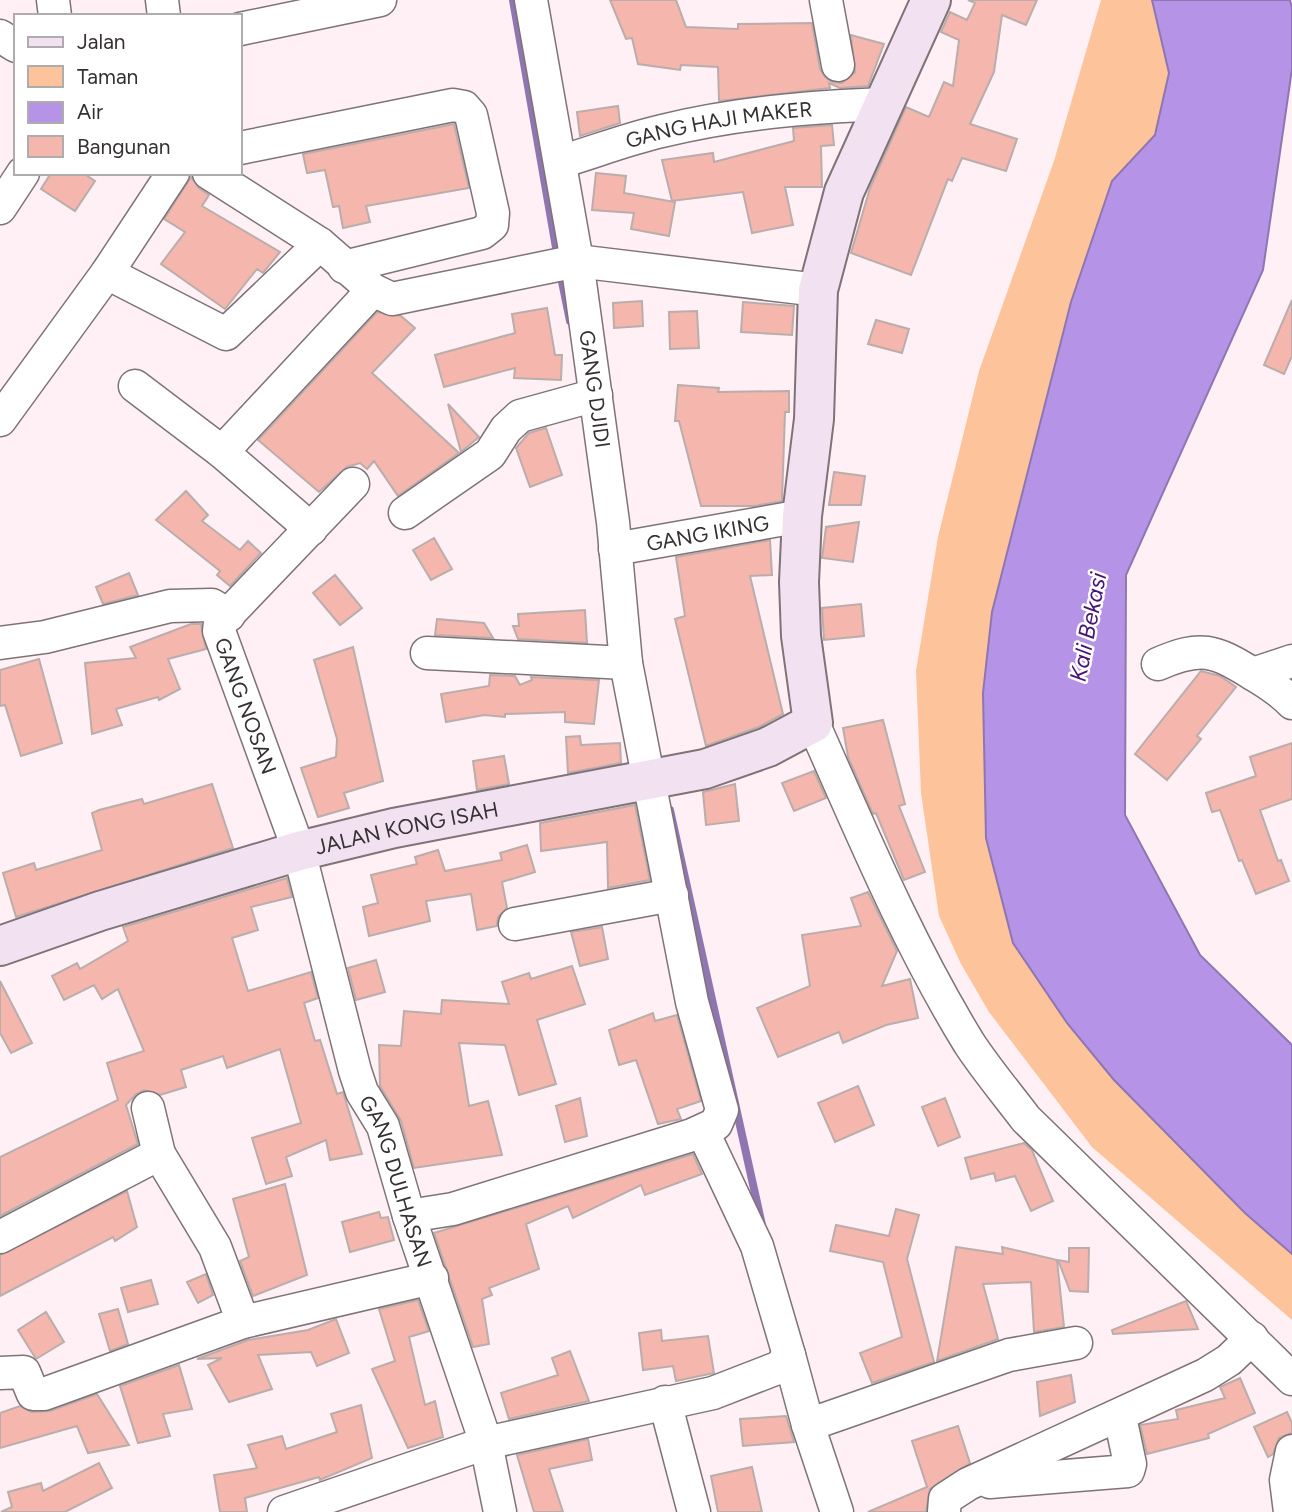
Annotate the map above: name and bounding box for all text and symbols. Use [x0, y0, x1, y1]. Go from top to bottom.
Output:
legend [14, 14, 242, 175]
text: Jalan [77, 29, 126, 54]
text: Taman [77, 64, 138, 89]
street label: GANG HAJI MAKER [622, 96, 813, 153]
text: Air [77, 99, 103, 124]
text: Bangunan [77, 134, 170, 159]
street label: GANG DJIDI [574, 329, 616, 449]
street label: GANG IKING [644, 510, 771, 556]
water label: Kali Bekasi [1064, 569, 1112, 684]
street label: GANG NOSAN [210, 634, 282, 777]
street label: JALAN KONG ISAH [312, 796, 500, 859]
street label: GANG DULHASAN [354, 1090, 438, 1270]

